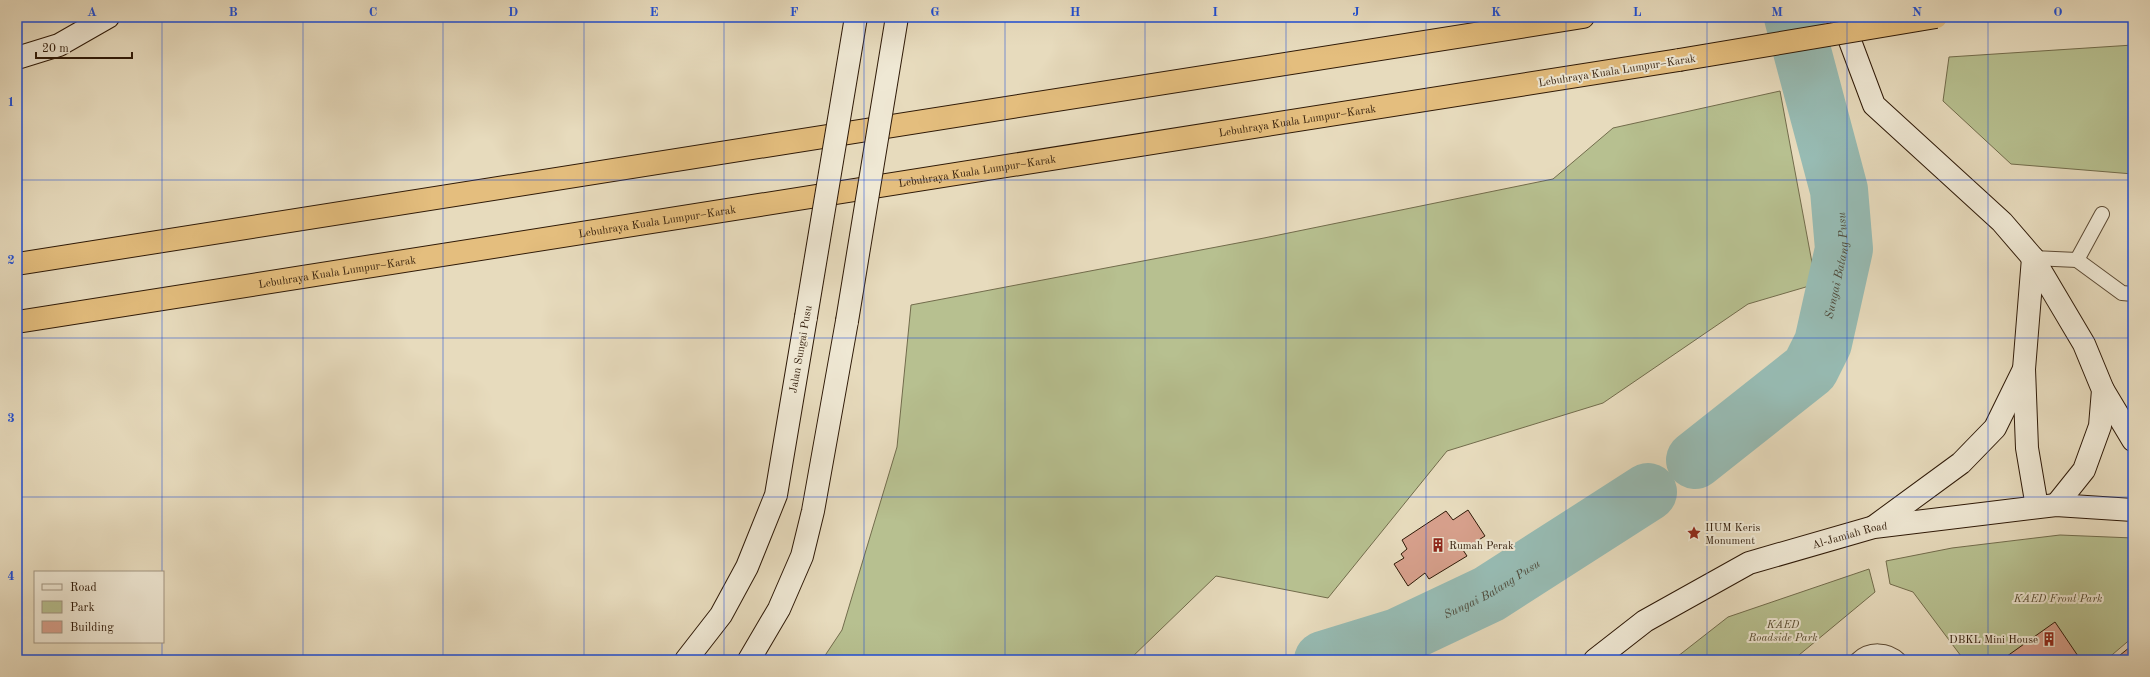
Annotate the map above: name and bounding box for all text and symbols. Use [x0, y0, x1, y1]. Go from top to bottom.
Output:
text: A [87, 6, 97, 19]
text: B [228, 6, 238, 19]
text: C [369, 6, 377, 19]
text: D [508, 6, 518, 19]
text: E [650, 6, 659, 19]
text: F [790, 6, 799, 19]
text: G [930, 6, 940, 19]
text: H [1070, 6, 1081, 19]
text: I [1212, 6, 1218, 19]
text: J [1352, 6, 1360, 19]
text: K [1491, 6, 1501, 19]
text: L [1633, 6, 1642, 19]
text: M [1771, 6, 1783, 19]
text: N [1912, 6, 1922, 19]
text: O [2053, 6, 2063, 19]
scale bar [36, 34, 132, 60]
text: 20 m [42, 43, 69, 55]
street label: Lebuhraya Kuala Lumpur–Karak [1538, 54, 1697, 89]
text: 1 [7, 96, 15, 109]
street label: Lebuhraya Kuala Lumpur–Karak [1218, 104, 1377, 140]
street label: Lebuhraya Kuala Lumpur–Karak [898, 154, 1057, 190]
street label: Lebuhraya Kuala Lumpur–Karak [578, 205, 737, 240]
water label: Sungai Batang Pusu [1824, 211, 1851, 320]
text: 2 [7, 254, 15, 267]
street label: Lebuhraya Kuala Lumpur–Karak [258, 255, 417, 291]
street label: Jalan Sungai Pusu [788, 304, 815, 394]
text: 3 [7, 412, 15, 425]
street label: Al-Jamiah Road [1811, 521, 1888, 552]
place label: IIUM Keris Monument [1705, 523, 1760, 547]
place icon: IIUM Keris Monument [1686, 525, 1702, 541]
building icon: Rumah Perak [1430, 537, 1446, 553]
place label: Rumah Perak [1449, 541, 1514, 552]
water label: Sungai Batang Pusu [1442, 558, 1543, 621]
text: 4 [7, 570, 15, 583]
legend [34, 571, 164, 643]
text: Road [70, 582, 97, 594]
park label: KAED Front Park [2013, 594, 2103, 605]
text: Park [70, 602, 95, 614]
park label: KAED Roadside Park [1747, 620, 1818, 644]
text: Building [70, 622, 114, 634]
building icon: DBKL Mini House [2041, 631, 2057, 647]
place label: DBKL Mini House [1949, 635, 2038, 646]

